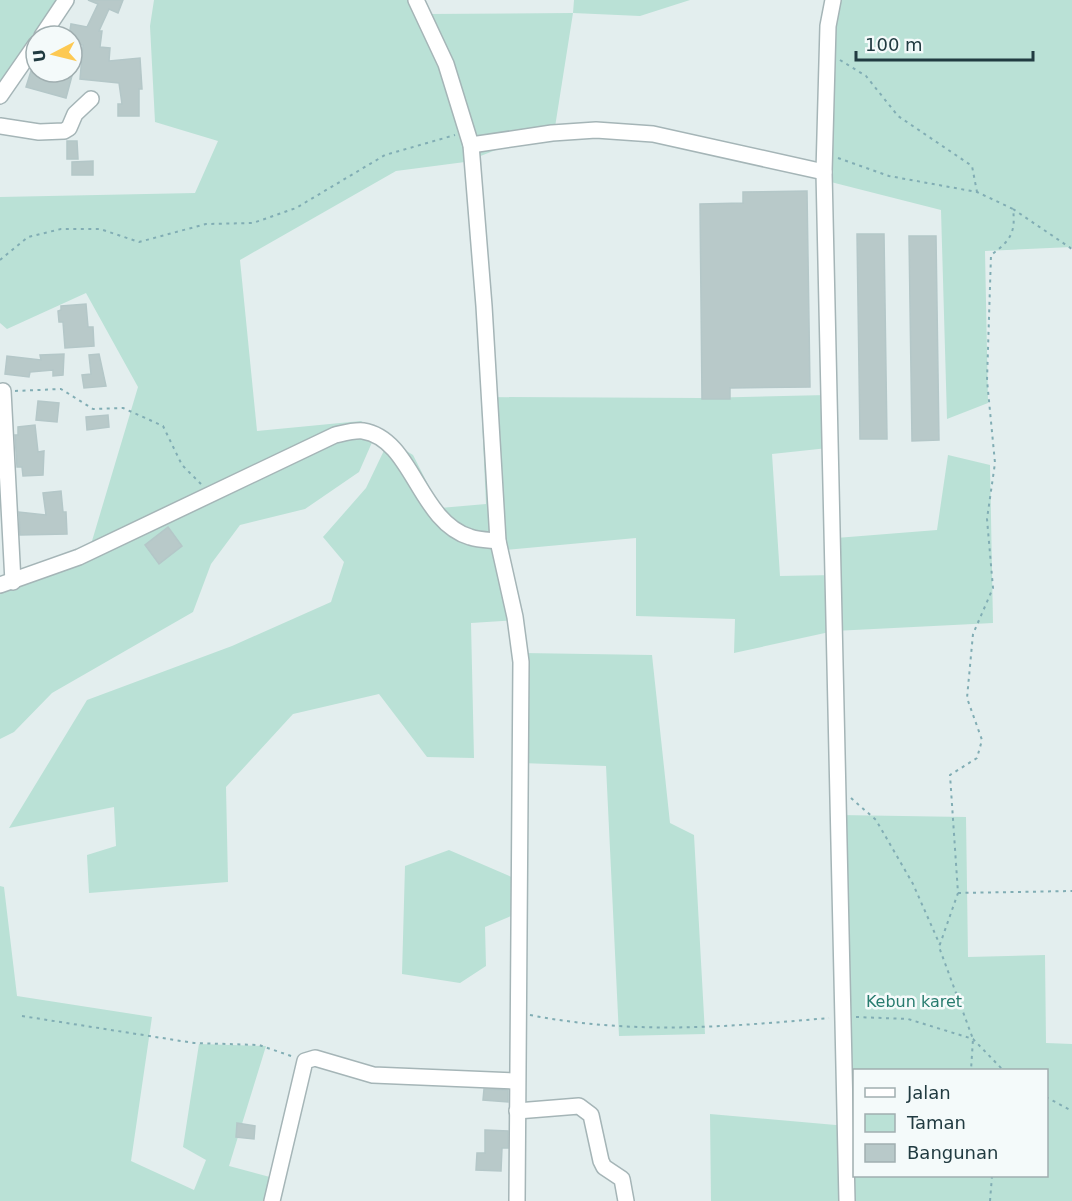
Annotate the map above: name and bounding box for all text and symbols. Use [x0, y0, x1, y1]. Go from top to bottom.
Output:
north arrow [24, 24, 84, 84]
scale bar [856, 24, 1033, 62]
text: 100 m [865, 34, 923, 55]
text: U [29, 48, 50, 63]
park label: Kebun karet [866, 992, 962, 1011]
legend [853, 1069, 1048, 1177]
text: Jalan [906, 1082, 951, 1103]
text: Taman [906, 1112, 966, 1133]
text: Bangunan [907, 1142, 998, 1163]

